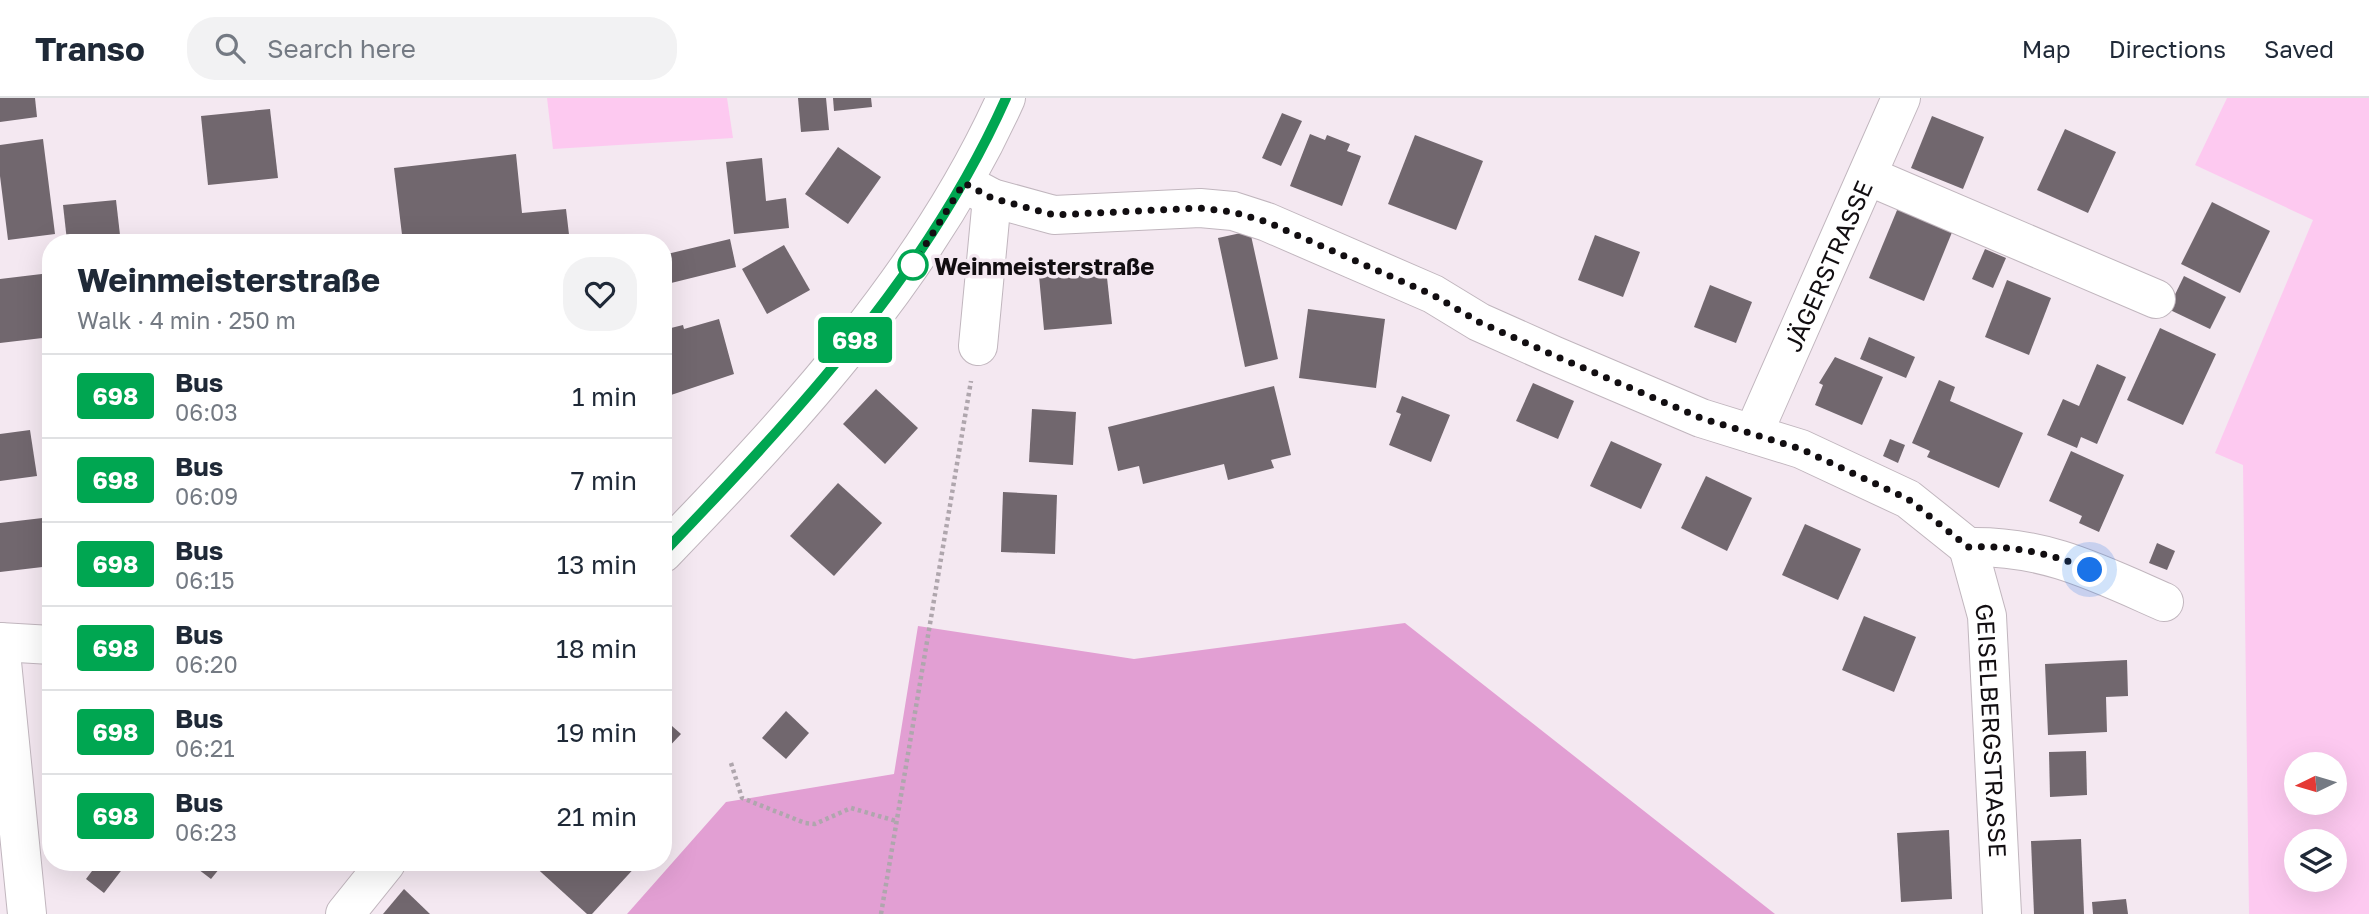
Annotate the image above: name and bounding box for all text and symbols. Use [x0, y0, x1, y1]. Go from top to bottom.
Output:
search box [187, 17, 677, 80]
text: Transo [35, 29, 145, 68]
icon: search [211, 29, 249, 67]
text: Search here [267, 33, 416, 64]
text: Map [2022, 34, 2071, 63]
text: Directions [2109, 34, 2226, 63]
text: Saved [2264, 34, 2334, 63]
street label: JÄGERSTRASSE [1777, 176, 1877, 356]
marker: Weinmeisterstraße [898, 250, 928, 280]
place label: Weinmeisterstraße [934, 251, 1155, 280]
button: heart [563, 257, 637, 331]
text: Weinmeisterstraße [77, 260, 380, 299]
text: Walk · 4 min · 250 m [77, 306, 296, 334]
line badge: 698 [815, 317, 895, 363]
text: 698 [832, 325, 878, 354]
text: Bus [175, 367, 223, 398]
text: 698 [93, 381, 138, 410]
text: 1 min [572, 381, 637, 412]
text: 06:03 [175, 398, 238, 426]
text: Bus [175, 451, 223, 482]
text: 698 [93, 465, 138, 494]
text: 7 min [571, 465, 637, 496]
text: 06:09 [175, 482, 238, 510]
text: Bus [175, 535, 223, 566]
text: 698 [93, 549, 138, 578]
text: 13 min [557, 549, 637, 580]
your location [2072, 552, 2107, 587]
text: 06:15 [175, 566, 235, 594]
street label: GEISELBERGSTRASSE [1970, 600, 2014, 858]
text: Bus [175, 619, 223, 650]
text: 698 [93, 633, 138, 662]
text: 18 min [556, 633, 637, 664]
text: 06:20 [175, 650, 238, 678]
text: Bus [175, 703, 223, 734]
text: 698 [93, 717, 138, 746]
text: 19 min [556, 717, 637, 748]
text: 06:21 [175, 734, 235, 762]
north arrow [2284, 752, 2347, 816]
map controls [2284, 752, 2347, 892]
text: Bus [175, 787, 223, 818]
text: 698 [93, 801, 138, 830]
text: 21 min [557, 801, 637, 832]
text: 06:23 [175, 818, 237, 846]
button: layers [2284, 829, 2347, 892]

